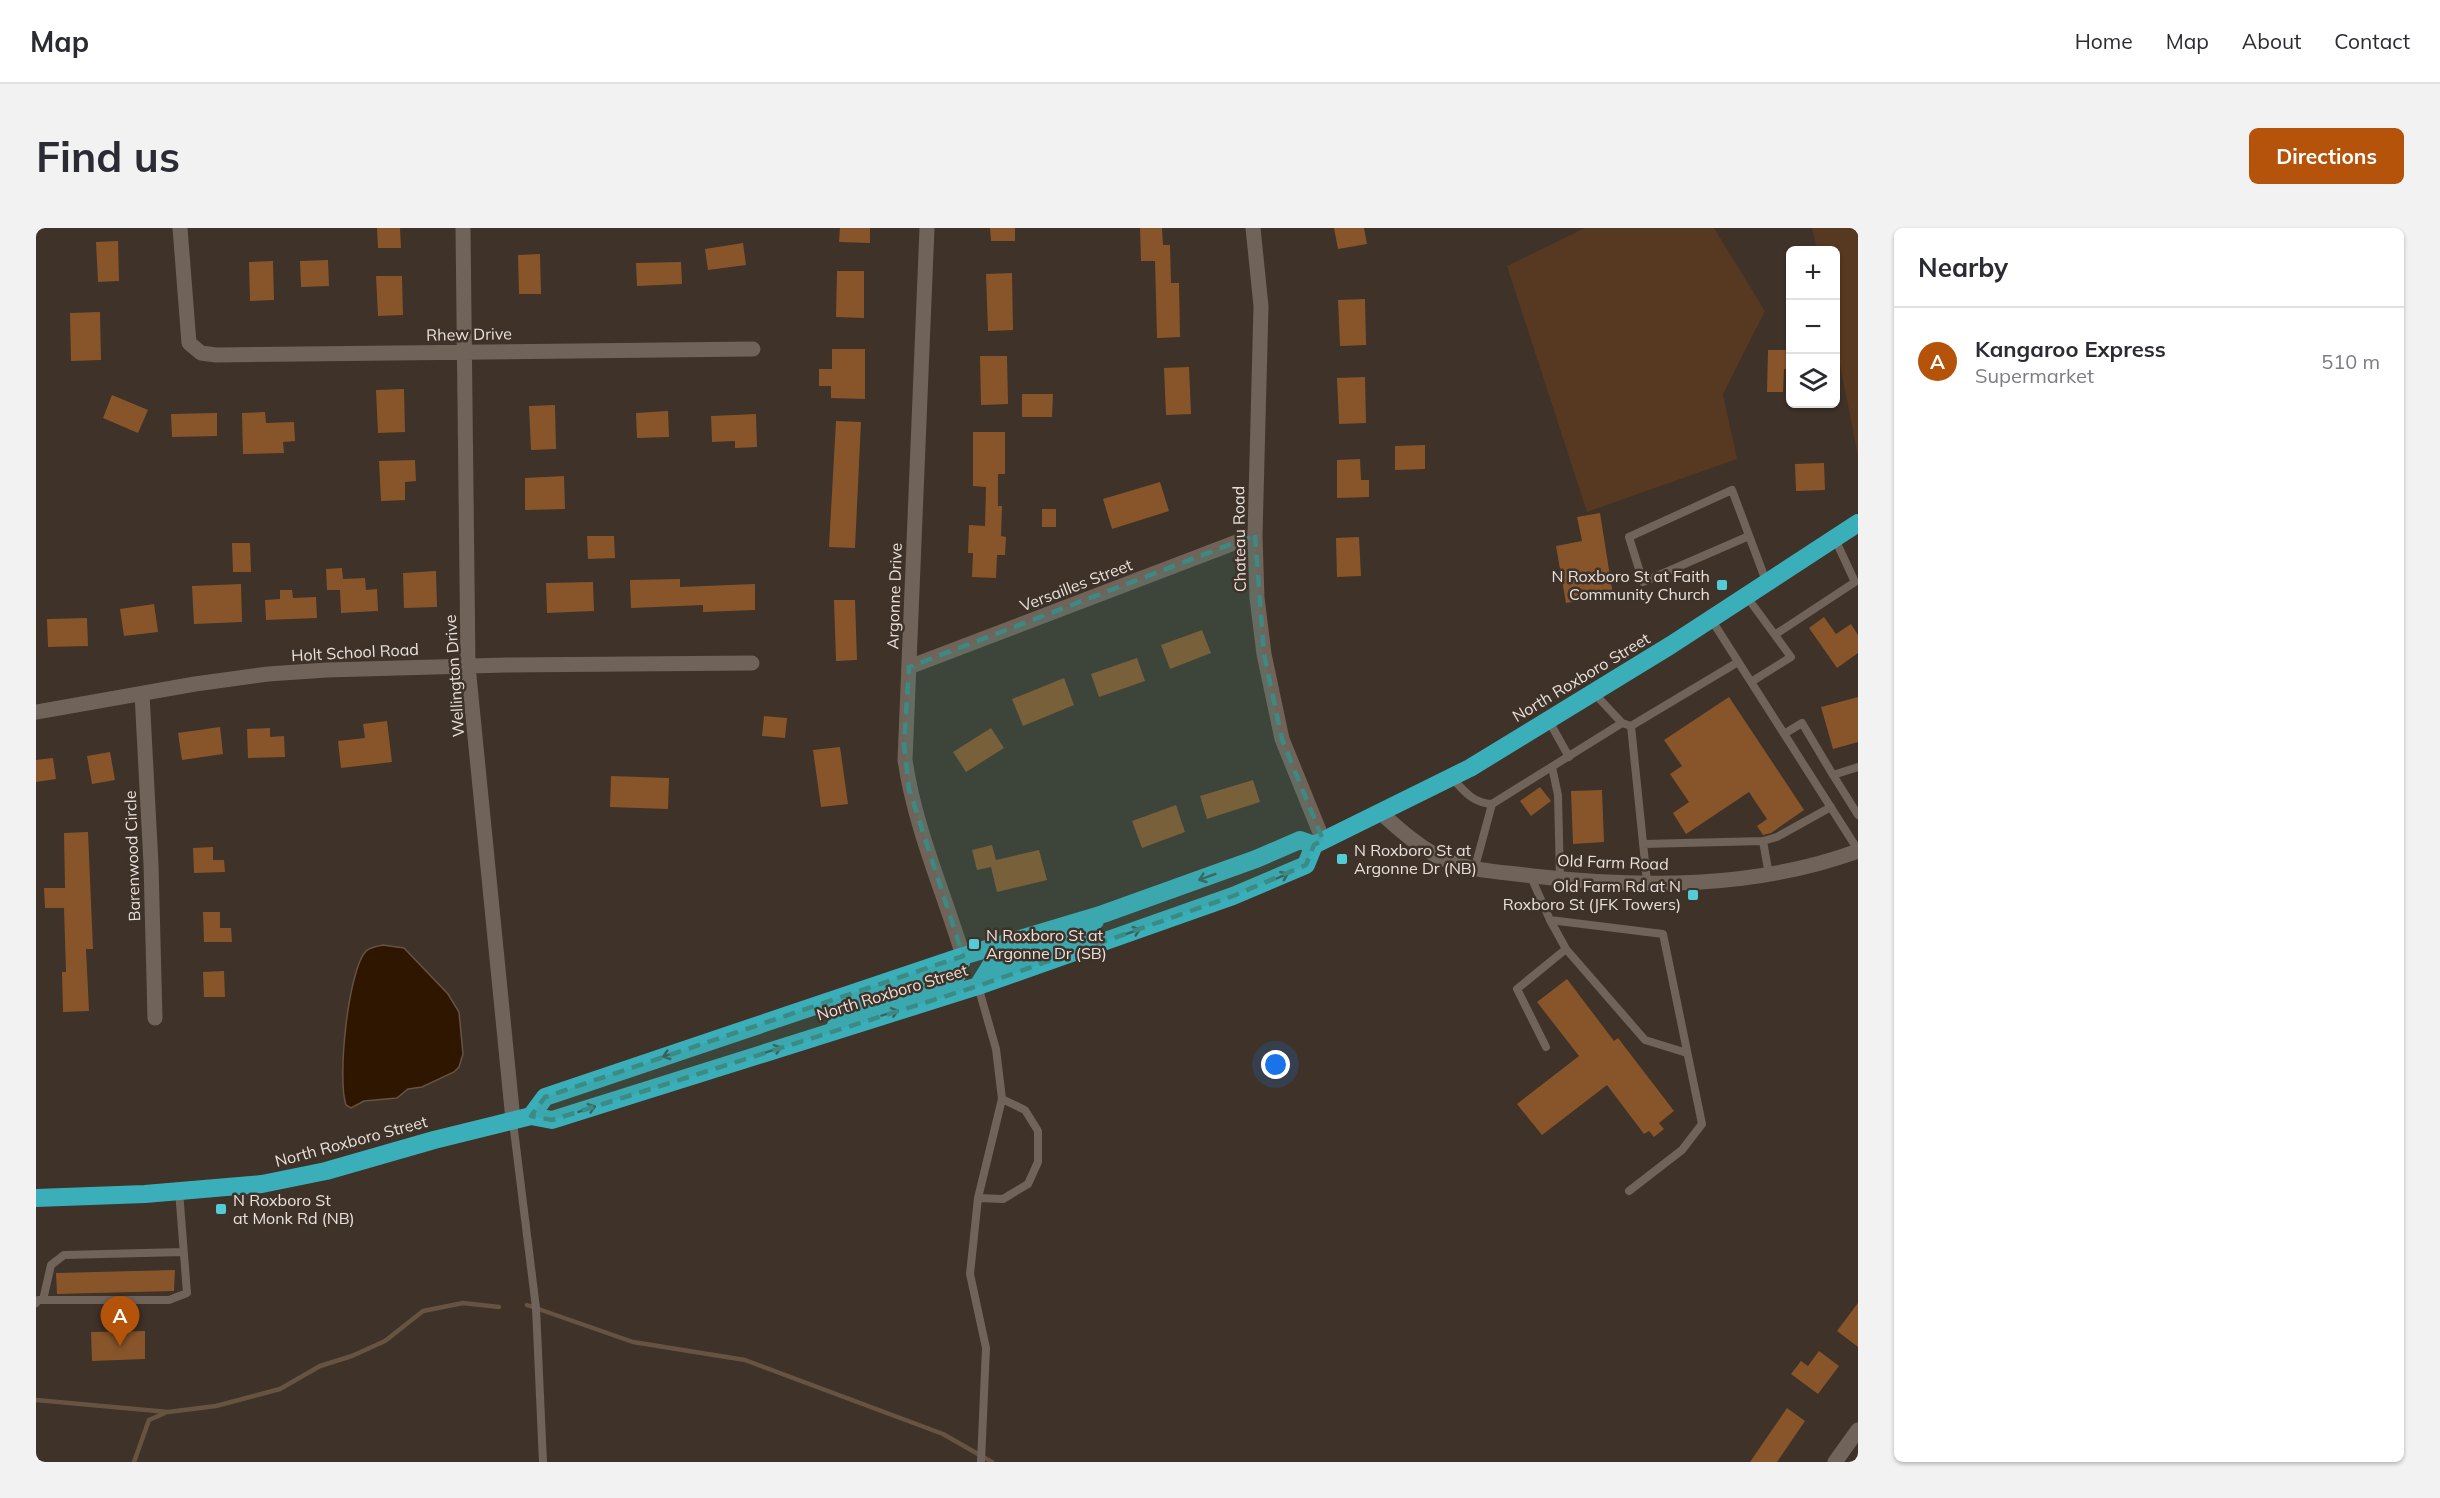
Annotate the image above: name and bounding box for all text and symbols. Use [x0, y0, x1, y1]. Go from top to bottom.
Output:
text: Map [30, 24, 89, 59]
text: Home [2075, 28, 2133, 54]
text: Map [2166, 28, 2209, 54]
text: About [2242, 28, 2301, 54]
text: Contact [2334, 28, 2410, 54]
button: Directions [2249, 128, 2404, 184]
text: Find us [36, 130, 180, 183]
map controls [1786, 246, 1840, 408]
button: + [1786, 246, 1840, 300]
text: Nearby [1918, 251, 2008, 284]
button: − [1786, 300, 1840, 354]
street label: Rhew Drive [426, 323, 512, 345]
text: Kangaroo Express [1975, 335, 2166, 363]
text: A [1930, 349, 1945, 374]
text: 510 m [2321, 349, 2380, 374]
button: layers [1786, 354, 1840, 408]
text: Supermarket [1975, 363, 2094, 388]
street label: Chateau Road [1228, 486, 1250, 592]
street label: Argonne Drive [882, 542, 906, 650]
street label: Versailles Street [1017, 554, 1135, 616]
place label: N Roxboro St at Faith Community Church [1552, 566, 1710, 604]
marker: N Roxboro St at Faith Community Church [1715, 578, 1729, 592]
street label: Wellington Drive [440, 614, 468, 738]
street label: North Roxboro Street [1509, 628, 1654, 726]
street label: Holt School Road [291, 639, 419, 665]
street label: Barenwood Circle [120, 790, 144, 922]
place label: N Roxboro St at Argonne Dr (NB) [1354, 840, 1477, 878]
street label: Old Farm Road [1557, 850, 1669, 874]
marker: N Roxboro St at Argonne Dr (NB) [1335, 852, 1349, 866]
one-way arrow [1271, 870, 1289, 881]
one-way arrow [1198, 873, 1216, 884]
place label: Old Farm Rd at N Roxboro St (JFK Towers) [1503, 876, 1681, 914]
marker: Old Farm Rd at N Roxboro St (JFK Towers) [1686, 888, 1700, 902]
place label: N Roxboro St at Argonne Dr (SB) [986, 925, 1107, 963]
one-way arrow [1122, 925, 1141, 936]
marker: N Roxboro St at Argonne Dr (SB) [967, 937, 981, 951]
street label: North Roxboro Street [814, 959, 970, 1024]
one-way arrow [880, 1007, 899, 1018]
one-way arrow [763, 1043, 782, 1054]
one-way arrow [662, 1050, 681, 1061]
your location [1261, 1050, 1290, 1079]
one-way arrow [577, 1103, 596, 1114]
street label: North Roxboro Street [273, 1111, 430, 1171]
place label: N Roxboro St at Monk Rd (NB) [233, 1190, 355, 1228]
marker: N Roxboro St at Monk Rd (NB) [214, 1202, 228, 1216]
pin: A [100, 1296, 140, 1346]

